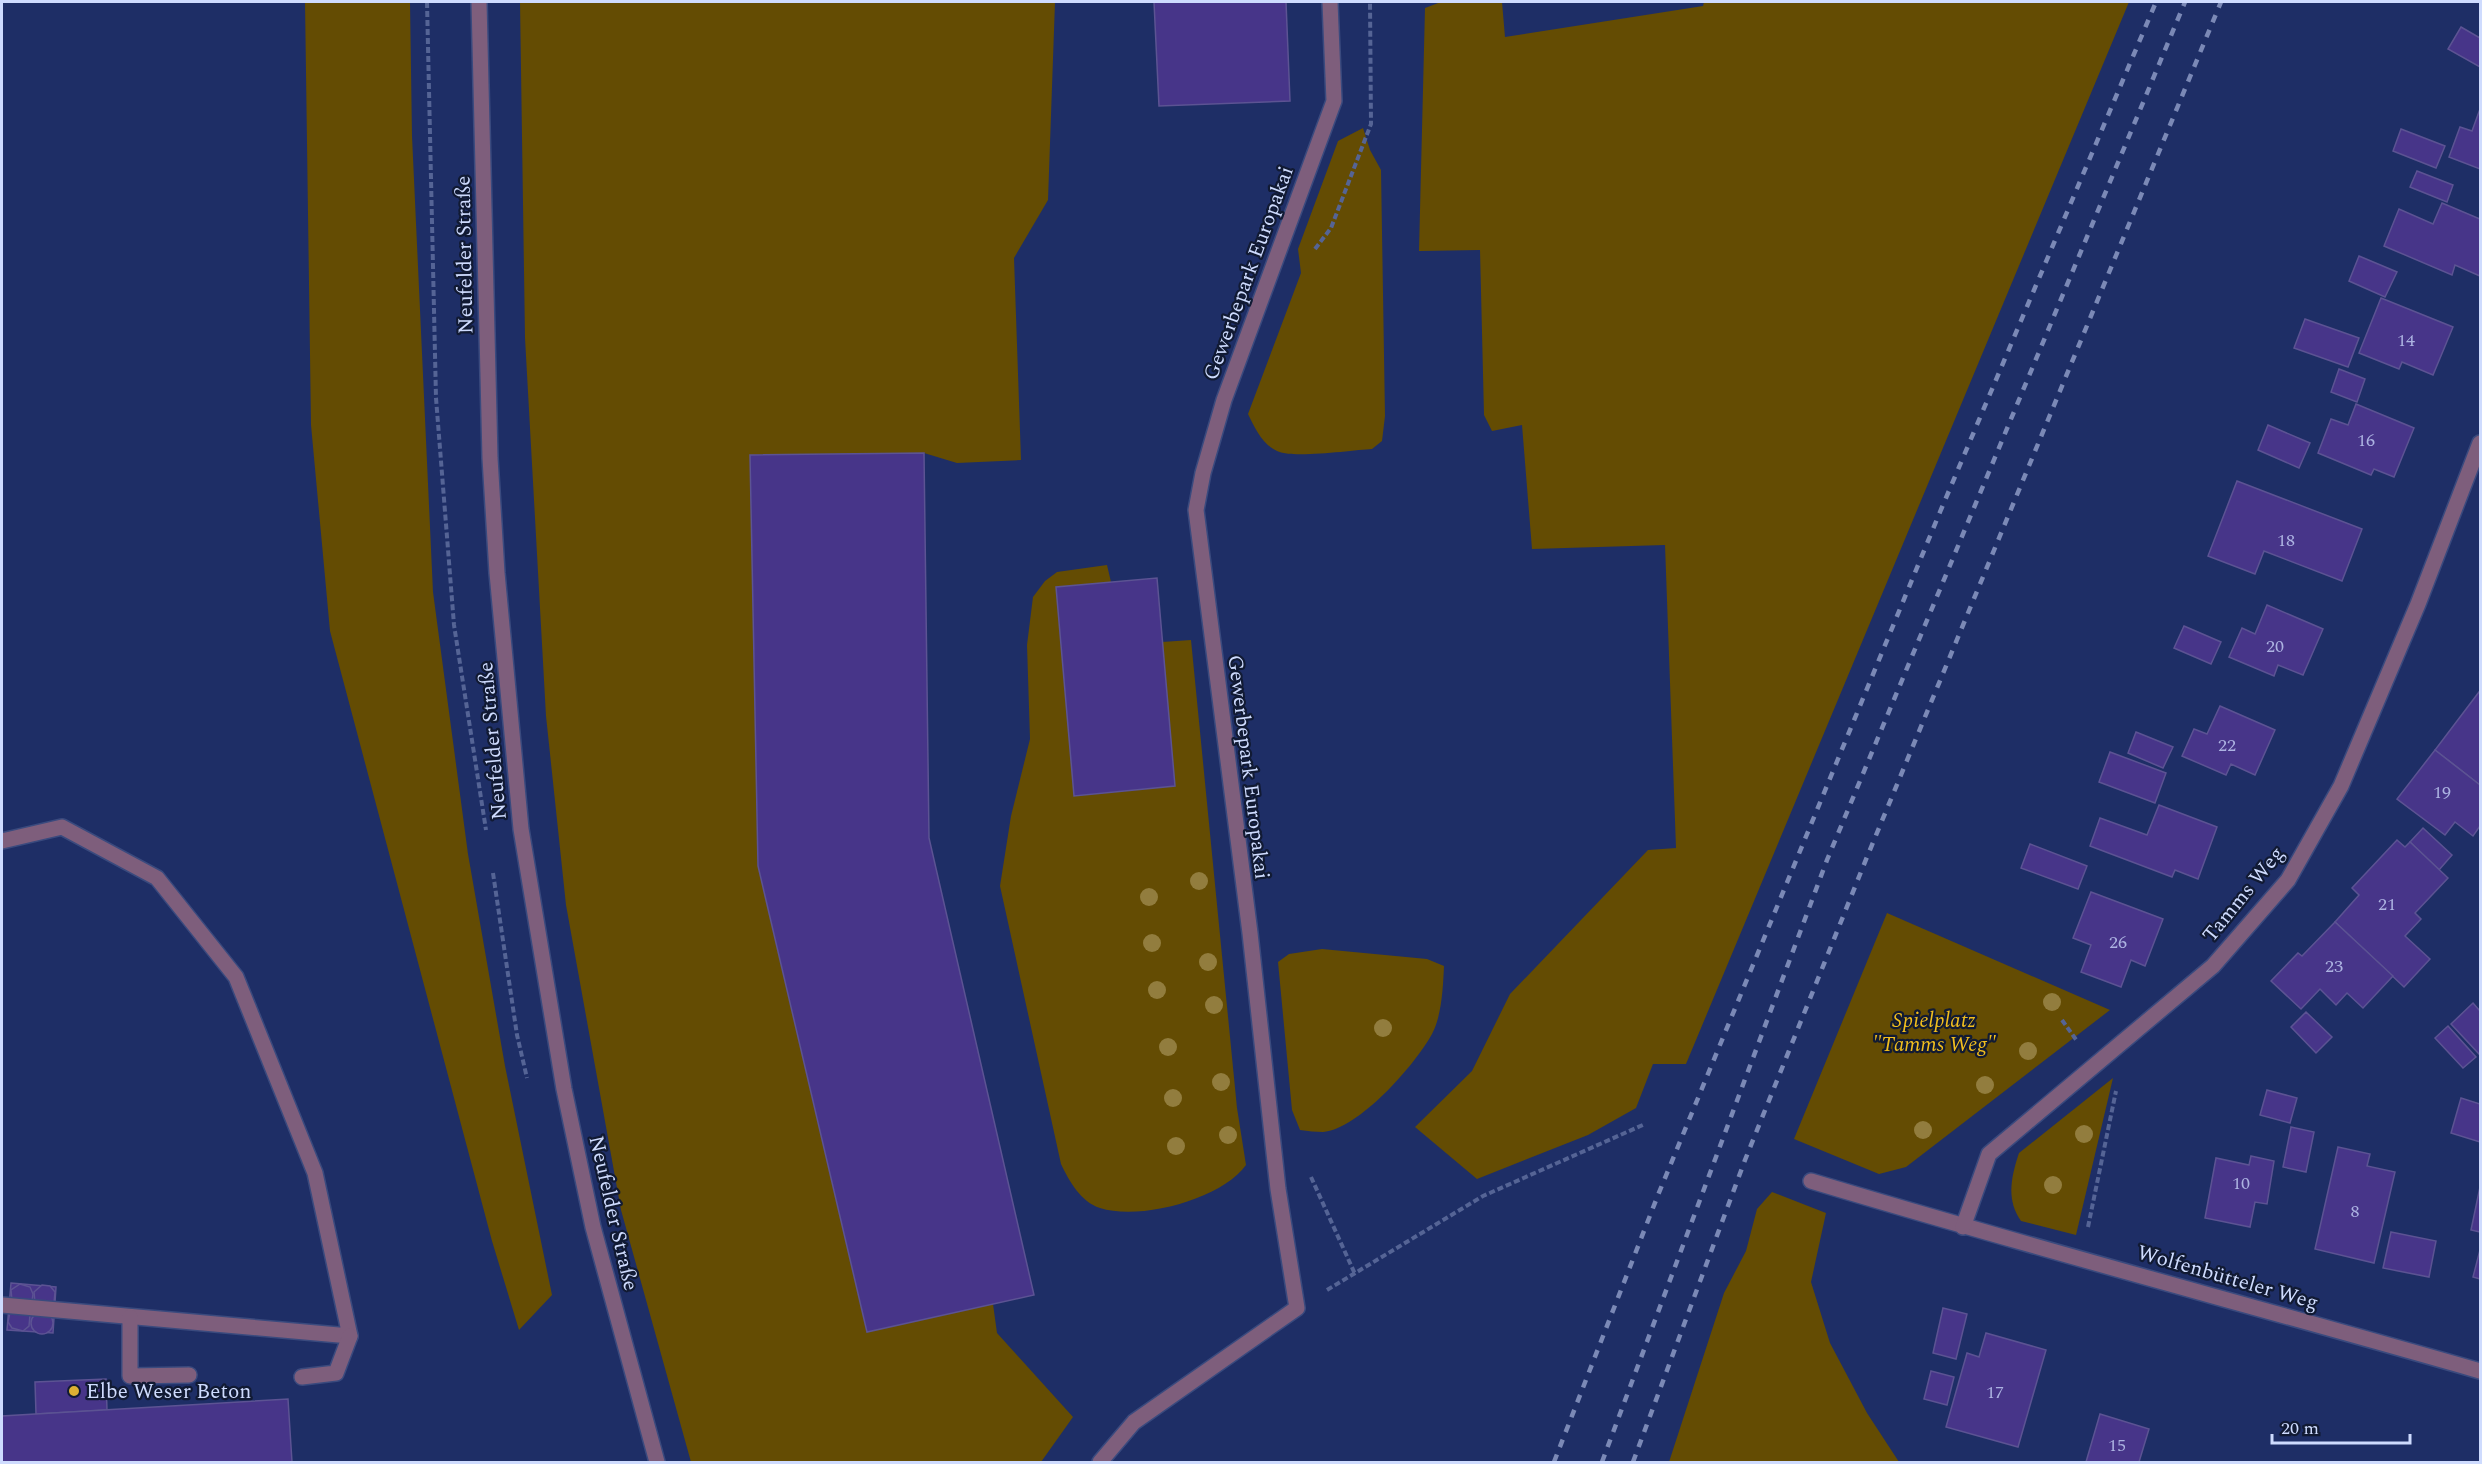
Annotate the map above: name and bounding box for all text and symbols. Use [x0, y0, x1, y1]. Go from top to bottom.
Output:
street label: Gewerbepark Europakai [1195, 162, 1303, 385]
street label: Neufelder Straße [448, 176, 482, 334]
house number: 14 [2397, 327, 2415, 354]
house number: 16 [2357, 427, 2375, 454]
house number: 18 [2277, 527, 2295, 554]
house number: 20 [2266, 633, 2284, 660]
street label: Gewerbepark Europakai [1218, 653, 1278, 881]
street label: Neufelder Straße [470, 661, 516, 821]
house number: 22 [2218, 732, 2236, 759]
house number: 19 [2433, 779, 2451, 806]
street label: Tamms Weg [2195, 840, 2293, 950]
house number: 21 [2378, 891, 2396, 918]
house number: 26 [2109, 929, 2127, 956]
house number: 23 [2325, 953, 2343, 980]
park label: Spielplatz "Tamms Weg" [1872, 1005, 1997, 1061]
street label: Neufelder Straße [580, 1132, 646, 1294]
house number: 10 [2232, 1170, 2250, 1197]
house number: 8 [2351, 1198, 2360, 1225]
street label: Wolfenbütteler Weg [2133, 1237, 2322, 1319]
place label: Elbe Weser Beton [86, 1376, 252, 1408]
house number: 17 [1986, 1379, 2004, 1406]
marker: Elbe Weser Beton [67, 1384, 81, 1398]
scale bar [2272, 1407, 2410, 1445]
text: 20 m [2281, 1415, 2319, 1442]
house number: 15 [2108, 1432, 2126, 1459]

